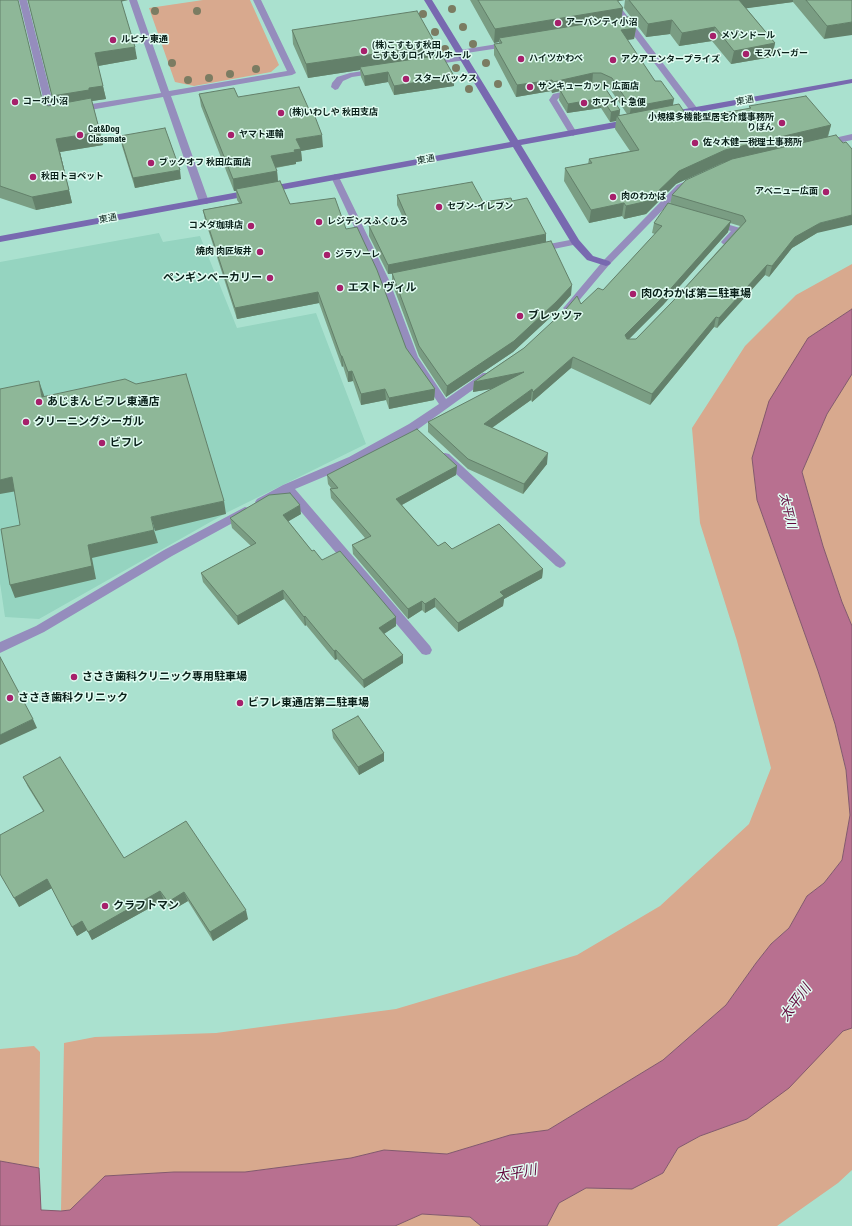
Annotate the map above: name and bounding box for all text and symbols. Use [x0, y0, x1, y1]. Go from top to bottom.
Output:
marker: アーバンティ小沼 [553, 18, 563, 28]
place label: アーバンティ小沼 [566, 18, 637, 28]
marker: メゾンドール [708, 31, 718, 41]
place label: メゾンドール [721, 31, 775, 41]
marker: ルピナ 東通 [108, 35, 118, 45]
place label: ルピナ 東通 [121, 35, 168, 45]
place label: (株)こすもす秋田 こすもすロイヤルホール [372, 41, 471, 62]
marker: (株)こすもす秋田 こすもすロイヤルホール [359, 46, 369, 56]
marker: モスバーガー [741, 49, 751, 59]
place label: モスバーガー [754, 49, 808, 59]
marker: ハイツかわべ [516, 54, 526, 64]
place label: ハイツかわべ [529, 54, 583, 64]
marker: アクアエンタープライズ [608, 55, 618, 65]
place label: アクアエンタープライズ [621, 55, 720, 65]
marker: スターバックス [401, 74, 411, 84]
place label: スターバックス [414, 74, 477, 84]
marker: サンキューカット 広面店 [525, 82, 535, 92]
place label: サンキューカット 広面店 [538, 82, 639, 92]
street label: 東通 [735, 94, 755, 108]
marker: コーポ小沼 [10, 97, 20, 107]
place label: コーポ小沼 [23, 97, 68, 107]
marker: ホワイト急便 [579, 98, 589, 108]
place label: ホワイト急便 [592, 98, 646, 108]
marker: (株)いわしや 秋田支店 [276, 108, 286, 118]
place label: (株)いわしや 秋田支店 [289, 108, 378, 118]
place label: 小規模多機能型居宅介護事務所 りぼん [648, 113, 774, 134]
marker: 小規模多機能型居宅介護事務所 りぼん [777, 118, 787, 128]
place label: Cat&Dog Classmate [88, 125, 126, 146]
marker: Cat&Dog Classmate [75, 130, 85, 140]
marker: ヤマト運輸 [226, 130, 236, 140]
place label: ヤマト運輸 [239, 130, 284, 140]
marker: 佐々木健一税理士事務所 [690, 138, 700, 148]
place label: 佐々木健一税理士事務所 [703, 138, 802, 148]
street label: 東通 [416, 153, 436, 167]
marker: ブックオフ 秋田広面店 [146, 158, 156, 168]
place label: ブックオフ 秋田広面店 [159, 158, 251, 168]
marker: 秋田トヨペット [28, 172, 38, 182]
place label: 秋田トヨペット [41, 172, 104, 182]
place label: アベニュー広面 [755, 187, 818, 197]
marker: アベニュー広面 [821, 187, 831, 197]
marker: 肉のわかば [608, 192, 618, 202]
place label: 肉のわかば [621, 192, 666, 202]
marker: セブン-イレブン [434, 202, 444, 212]
place label: セブン-イレブン [447, 202, 513, 212]
street label: 東通 [98, 212, 118, 226]
marker: レジデンスふくひろ [314, 217, 324, 227]
place label: レジデンスふくひろ [327, 217, 408, 227]
place label: コメダ珈琲店 [189, 221, 243, 231]
marker: コメダ珈琲店 [246, 221, 256, 231]
place label: 焼肉 肉匠坂井 [196, 247, 252, 257]
marker: 焼肉 肉匠坂井 [255, 247, 265, 257]
marker: ジラソーレ [322, 250, 332, 260]
place label: ジラソーレ [335, 250, 380, 260]
place label: ペンギンベーカリー [163, 271, 262, 285]
marker: ペンギンベーカリー [265, 273, 275, 283]
place label: エスト ヴィル [348, 281, 417, 295]
marker: エスト ヴィル [335, 283, 345, 293]
place label: 肉のわかば第二駐車場 [641, 287, 751, 301]
marker: 肉のわかば第二駐車場 [628, 289, 638, 299]
place label: ブレッツァ [528, 309, 583, 323]
marker: ブレッツァ [515, 311, 525, 321]
place label: あじまん ビフレ東通店 [47, 395, 160, 409]
marker: あじまん ビフレ東通店 [34, 397, 44, 407]
place label: クリーニングシーガル [34, 415, 144, 429]
marker: クリーニングシーガル [21, 417, 31, 427]
place label: ビフレ [110, 436, 143, 450]
marker: ビフレ [97, 438, 107, 448]
water label: 太平川 [776, 492, 798, 530]
place label: ささき歯科クリニック専用駐車場 [82, 670, 247, 684]
marker: ささき歯科クリニック専用駐車場 [69, 672, 79, 682]
place label: ささき歯科クリニック [18, 691, 128, 705]
marker: ささき歯科クリニック [5, 693, 15, 703]
place label: ビフレ東通店第二駐車場 [248, 696, 369, 710]
marker: ビフレ東通店第二駐車場 [235, 698, 245, 708]
place label: クラフトマン [113, 899, 179, 913]
marker: クラフトマン [100, 901, 110, 911]
water label: 太平川 [777, 981, 815, 1025]
water label: 太平川 [494, 1162, 538, 1186]

